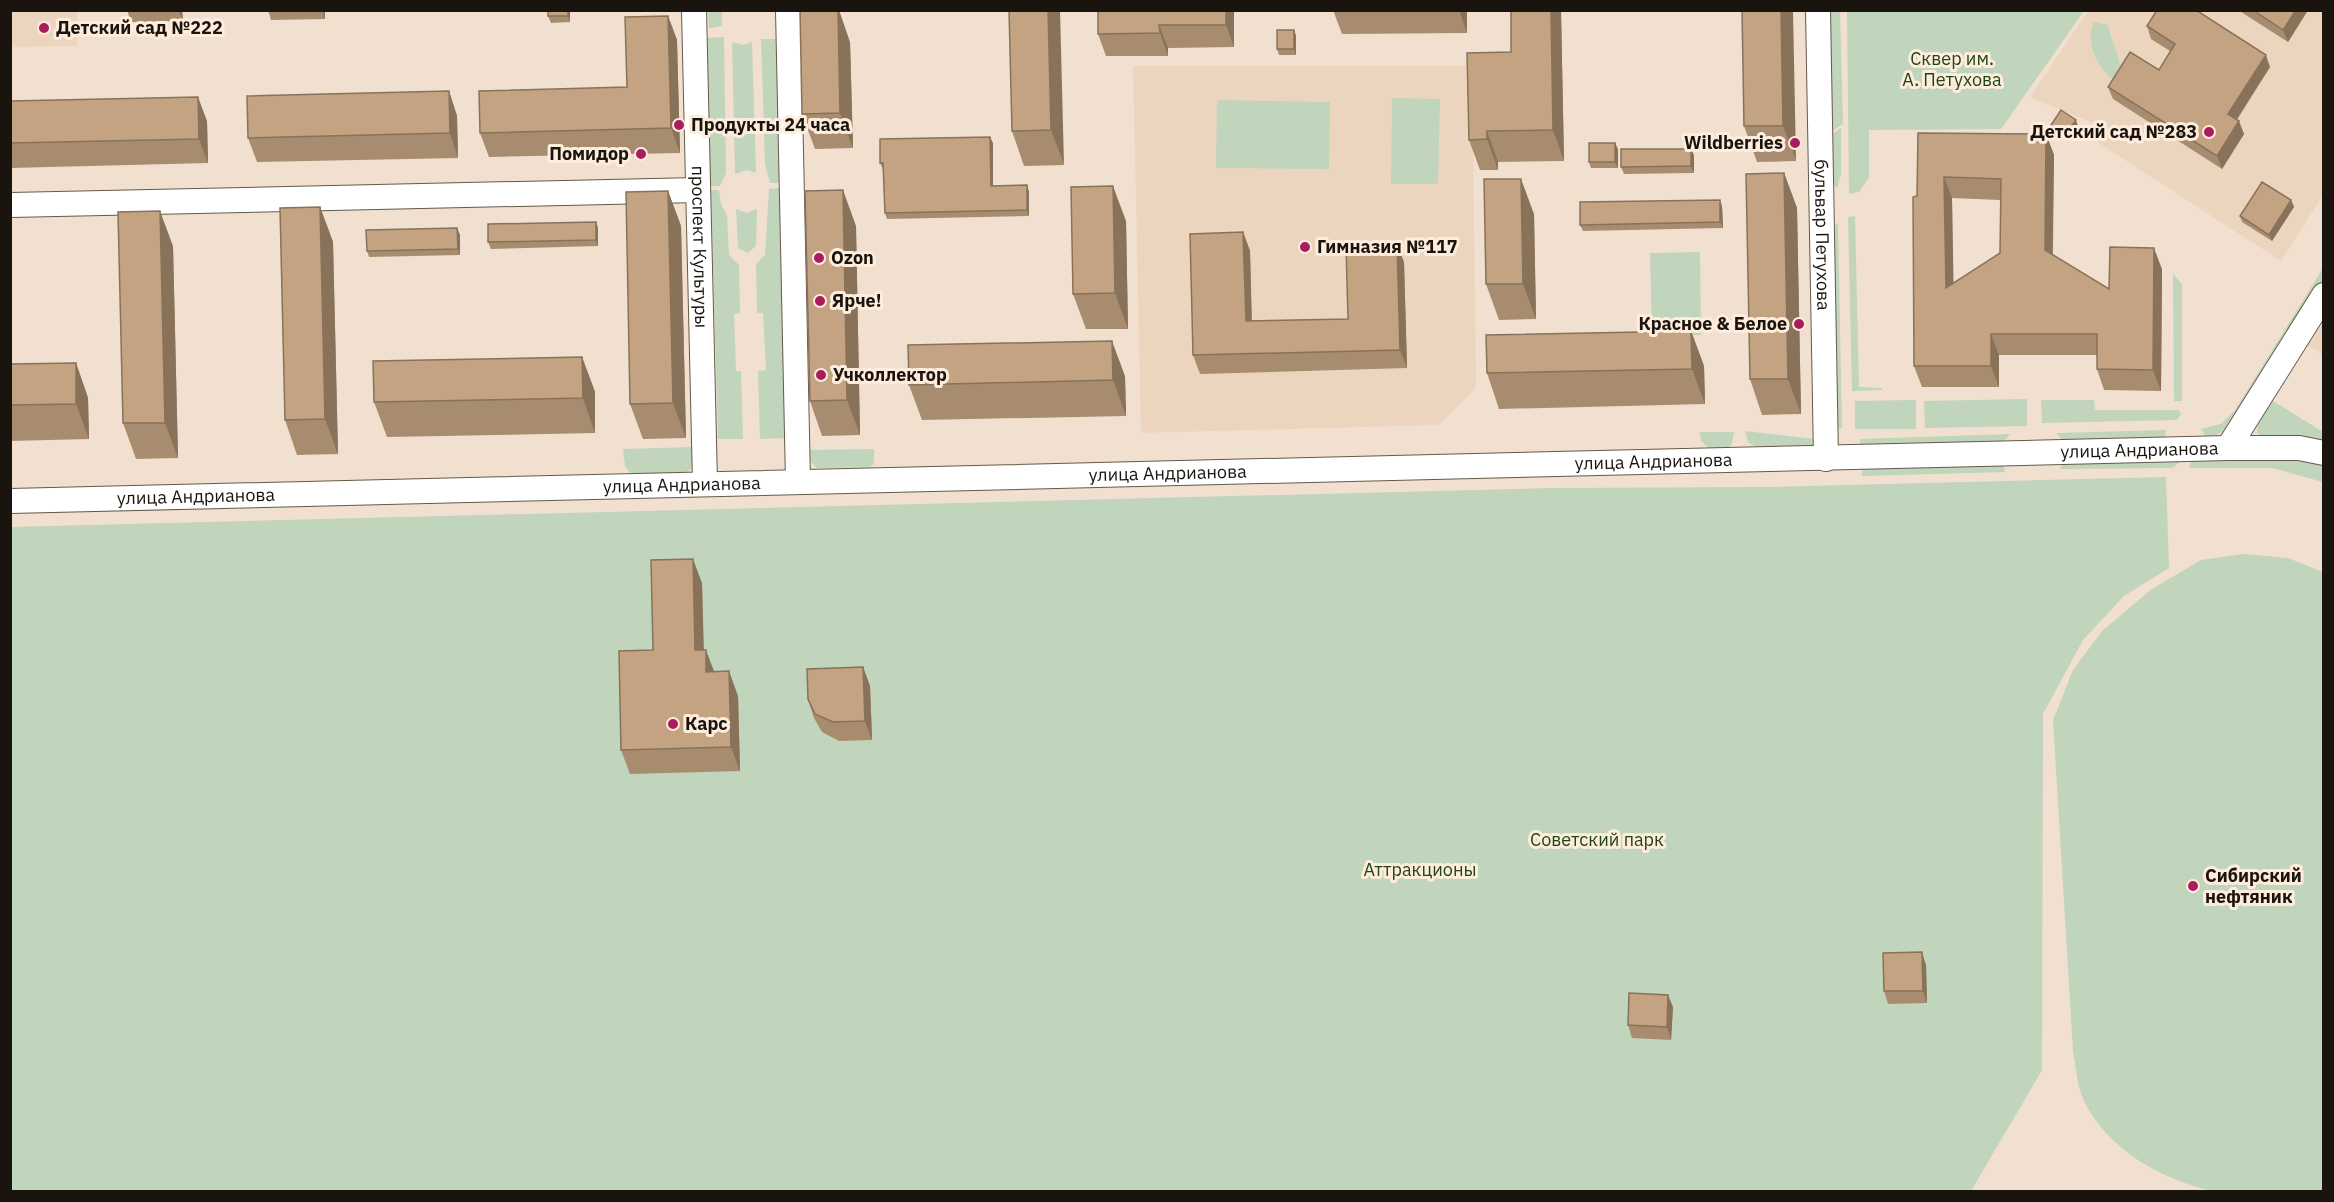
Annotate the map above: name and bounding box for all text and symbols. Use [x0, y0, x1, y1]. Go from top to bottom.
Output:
place label: Детский сад №222 [56, 16, 223, 39]
marker: Детский сад №222 [37, 21, 51, 35]
park label: Сквер им. А. Петухова [1902, 47, 2002, 91]
place label: Продукты 24 часа [691, 113, 850, 136]
marker: Продукты 24 часа [672, 118, 686, 132]
place label: Детский сад №283 [2030, 120, 2197, 143]
marker: Детский сад №283 [2202, 125, 2216, 139]
place label: Wildberries [1684, 131, 1783, 154]
marker: Wildberries [1788, 136, 1802, 150]
place label: Помидор [549, 142, 629, 165]
marker: Помидор [634, 147, 648, 161]
street label: бульвар Петухова [1810, 159, 1835, 311]
street label: проспект Культуры [687, 165, 713, 328]
place label: Гимназия №117 [1317, 235, 1458, 258]
marker: Гимназия №117 [1298, 240, 1312, 254]
place label: Ozon [831, 246, 874, 269]
marker: Ozon [812, 251, 826, 265]
place label: Ярче! [832, 289, 881, 312]
marker: Ярче! [813, 294, 827, 308]
place label: Красное & Белое [1639, 312, 1787, 335]
marker: Красное & Белое [1792, 317, 1806, 331]
place label: Учколлектор [833, 363, 947, 386]
marker: Учколлектор [814, 368, 828, 382]
street label: улица Андрианова [2060, 436, 2219, 463]
street label: улица Андрианова [1574, 448, 1733, 475]
street label: улица Андрианова [1088, 459, 1247, 486]
street label: улица Андрианова [603, 471, 761, 498]
street label: улица Андрианова [117, 483, 276, 509]
place label: Карс [685, 712, 728, 735]
marker: Карс [666, 717, 680, 731]
park label: Советский парк [1530, 828, 1664, 851]
park label: Аттракционы [1363, 858, 1477, 881]
place label: Сибирский нефтяник [2205, 864, 2302, 908]
marker: Сибирский нефтяник [2186, 879, 2200, 893]

